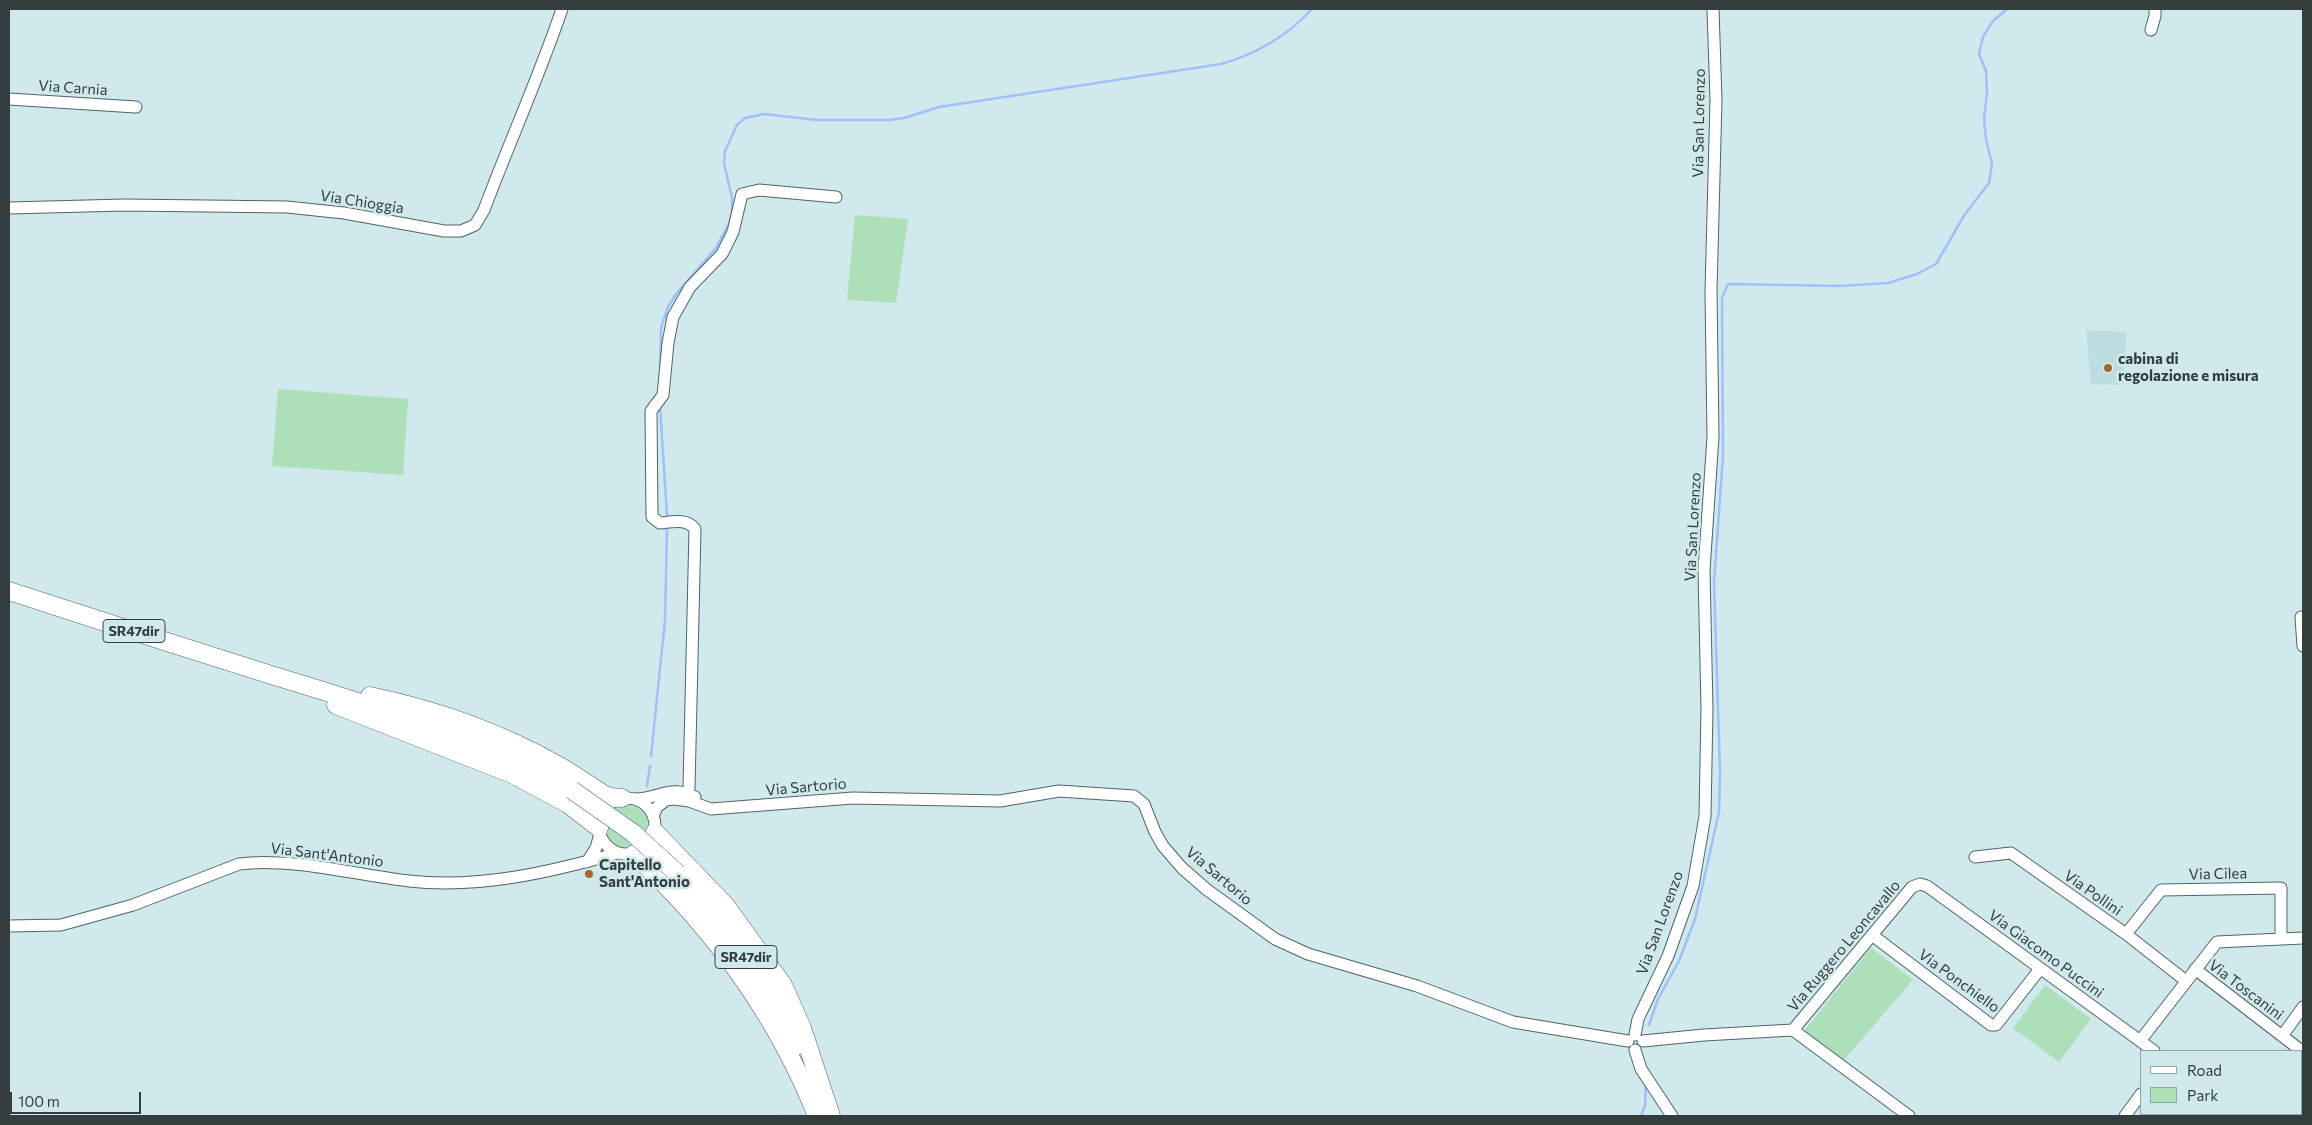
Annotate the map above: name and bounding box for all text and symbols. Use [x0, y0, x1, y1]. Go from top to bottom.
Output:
street label: Via San Lorenzo [1689, 68, 1709, 178]
street label: Via Carnia [38, 77, 108, 99]
street label: Via Chioggia [319, 187, 405, 217]
place label: cabina di regolazione e misura [2118, 350, 2259, 385]
marker: cabina di regolazione e misura [2102, 362, 2114, 374]
street label: Via San Lorenzo [1681, 472, 1705, 582]
road number: SR47dir [103, 620, 165, 642]
street label: Via Sartorio [765, 774, 847, 800]
street label: Via Sant'Antonio [269, 839, 385, 871]
street label: Via Sartorio [1182, 843, 1256, 909]
place label: Capitello Sant'Antonio [599, 856, 690, 891]
street label: Via Cilea [2189, 864, 2247, 884]
street label: Via Pollini [2060, 866, 2126, 920]
marker: Capitello Sant'Antonio [583, 868, 595, 880]
street label: Via San Lorenzo [1633, 869, 1687, 977]
street label: Via Ruggero Leoncavallo [1784, 877, 1904, 1015]
street label: Via Giacomo Puccini [1985, 906, 2107, 1002]
road number: SR47dir [715, 946, 777, 969]
street label: Via Ponchiello [1915, 946, 2003, 1016]
street label: Via Toscanini [2205, 956, 2287, 1024]
legend [2140, 1050, 2302, 1115]
text: Road [2187, 1061, 2222, 1079]
scale bar [12, 1082, 144, 1114]
text: Park [2187, 1086, 2218, 1104]
text: 100 m [18, 1092, 60, 1110]

